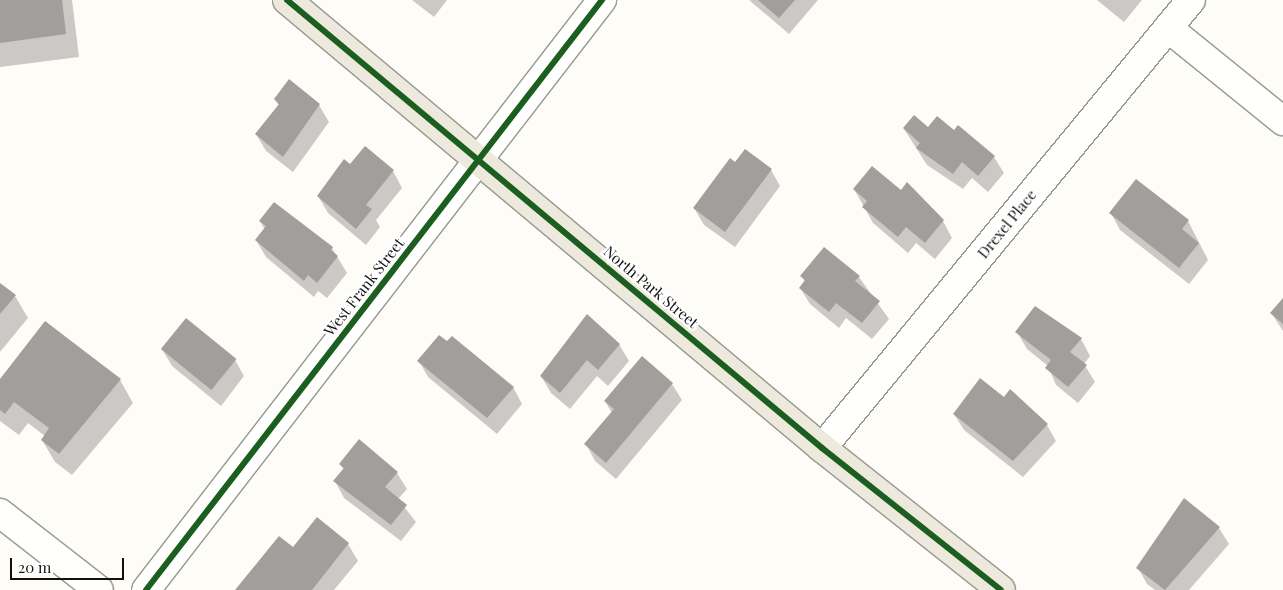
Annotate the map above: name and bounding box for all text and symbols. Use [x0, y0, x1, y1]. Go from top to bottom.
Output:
street label: Drexel Place [974, 186, 1040, 262]
street label: West Frank Street [320, 234, 408, 340]
street label: North Park Street [600, 242, 702, 332]
scale bar [12, 548, 126, 580]
text: 20 m [18, 557, 51, 577]

